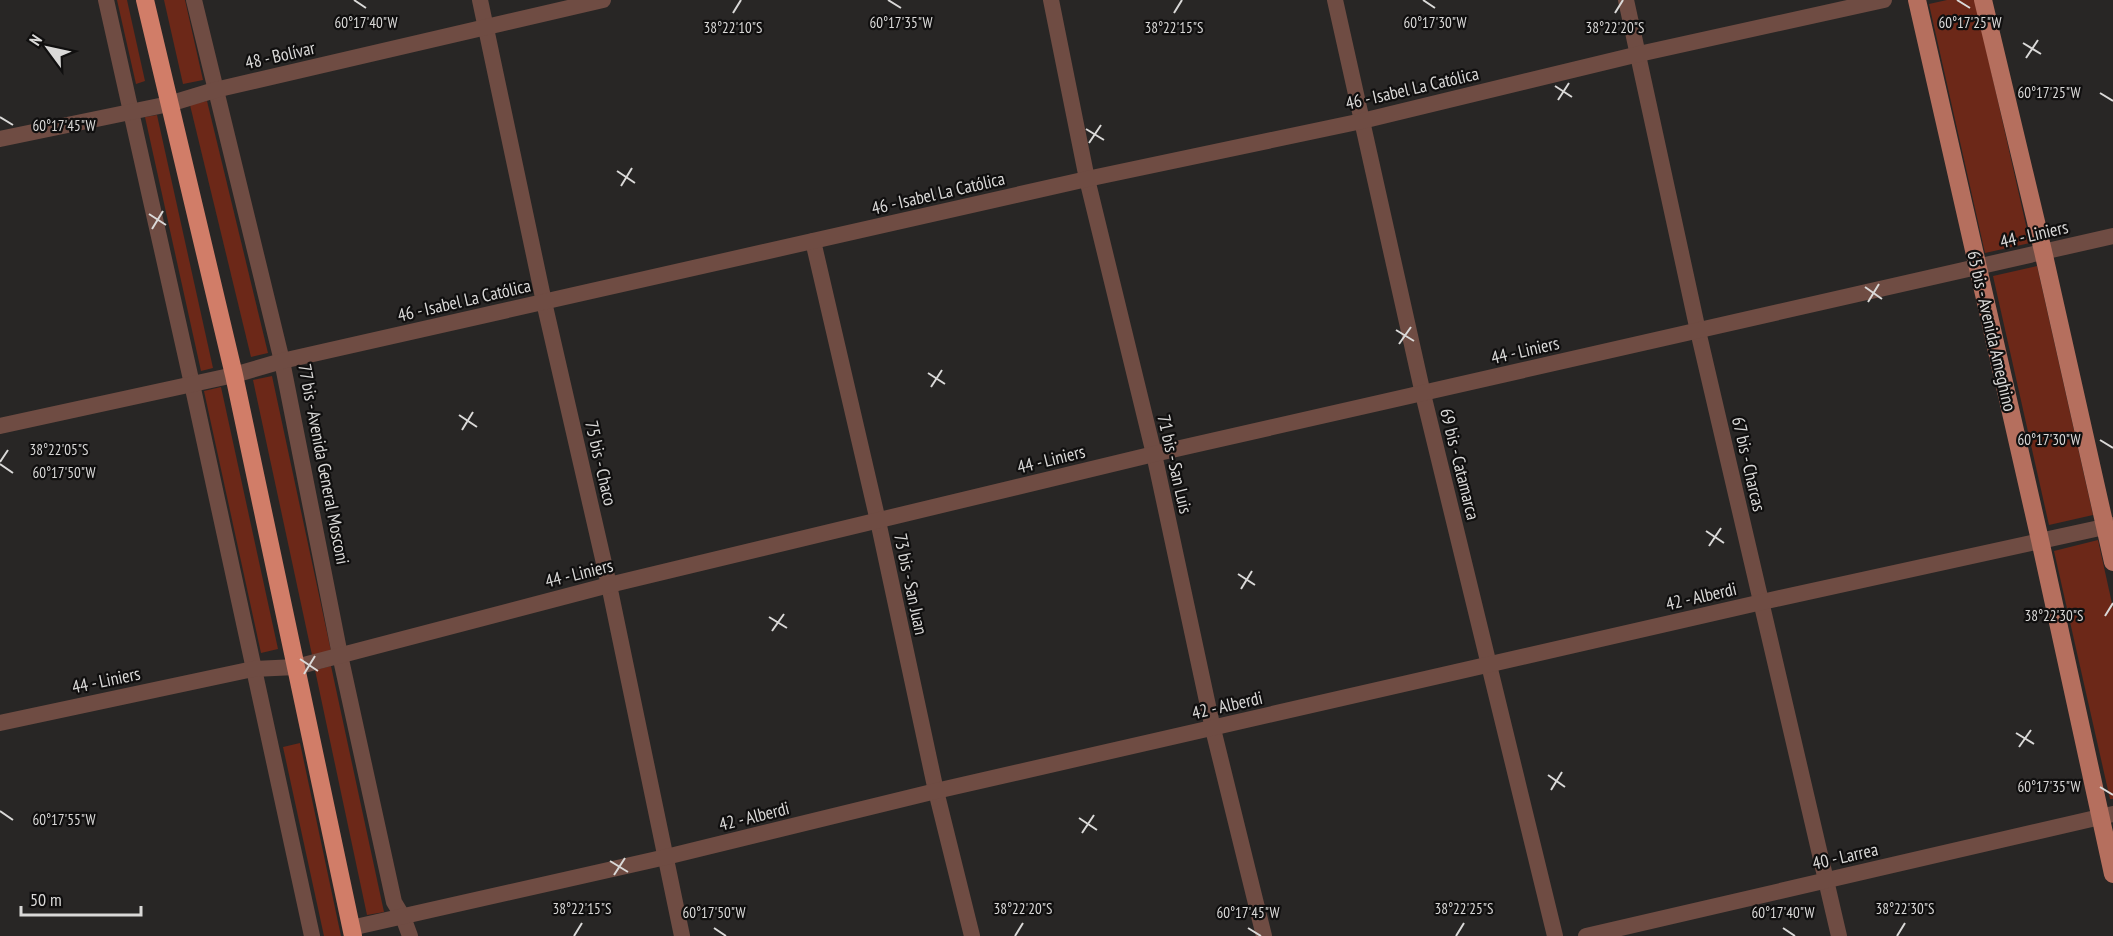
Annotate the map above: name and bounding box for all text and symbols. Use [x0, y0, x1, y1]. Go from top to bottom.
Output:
text: 60°17'40"W [334, 13, 398, 32]
text: 60°17'35"W [869, 13, 933, 32]
text: 60°17'30"W [1403, 13, 1467, 32]
text: 60°17'25"W [1938, 13, 2002, 32]
north arrow [18, 18, 78, 78]
text: 38°22'10"S [703, 18, 763, 37]
text: 38°22'15"S [1144, 18, 1204, 37]
text: 38°22'20"S [1585, 18, 1645, 37]
text: N [25, 31, 46, 49]
street label: 48 - Bolívar [243, 36, 317, 74]
street label: 46 - Isabel La Católica [1343, 61, 1481, 115]
text: 60°17'25"W [2017, 83, 2081, 102]
text: 60°17'45"W [32, 116, 96, 135]
street label: 46 - Isabel La Católica [869, 166, 1007, 220]
street label: 44 - Liniers [1998, 215, 2070, 253]
street label: 65 bis - Avenida Ameghino [1962, 248, 2022, 414]
street label: 46 - Isabel La Católica [395, 273, 533, 327]
street label: 44 - Liniers [1489, 331, 1561, 369]
street label: 77 bis - Avenida General Mosconi [293, 362, 355, 566]
street label: 69 bis - Catamarca [1435, 406, 1485, 522]
street label: 71 bis - San Luis [1152, 412, 1198, 516]
street label: 67 bis - Charcas [1727, 414, 1771, 514]
street label: 75 bis - Chaco [580, 418, 622, 508]
text: 60°17'30"W [2017, 430, 2081, 449]
street label: 44 - Liniers [1015, 439, 1087, 479]
text: 38°22'05"S [29, 440, 89, 459]
text: 60°17'50"W [32, 463, 96, 482]
street label: 73 bis - San Juan [889, 531, 933, 637]
street label: 44 - Liniers [543, 553, 615, 593]
street label: 42 - Alberdi [1663, 577, 1739, 615]
text: 38°22'30"S [2024, 606, 2084, 625]
street label: 44 - Liniers [70, 662, 142, 698]
street label: 42 - Alberdi [1189, 686, 1265, 724]
text: 60°17'35"W [2017, 777, 2081, 796]
street label: 42 - Alberdi [716, 796, 792, 836]
text: 60°17'55"W [32, 810, 96, 829]
street label: 40 - Larrea [1810, 837, 1880, 875]
scale bar [21, 879, 141, 917]
text: 50 m [30, 888, 62, 911]
text: 38°22'15"S [552, 899, 612, 918]
text: 38°22'20"S [993, 899, 1053, 918]
text: 38°22'25"S [1434, 899, 1494, 918]
text: 38°22'30"S [1875, 899, 1935, 918]
text: 60°17'50"W [682, 903, 746, 922]
text: 60°17'45"W [1216, 903, 1280, 922]
text: 60°17'40"W [1751, 903, 1815, 922]

